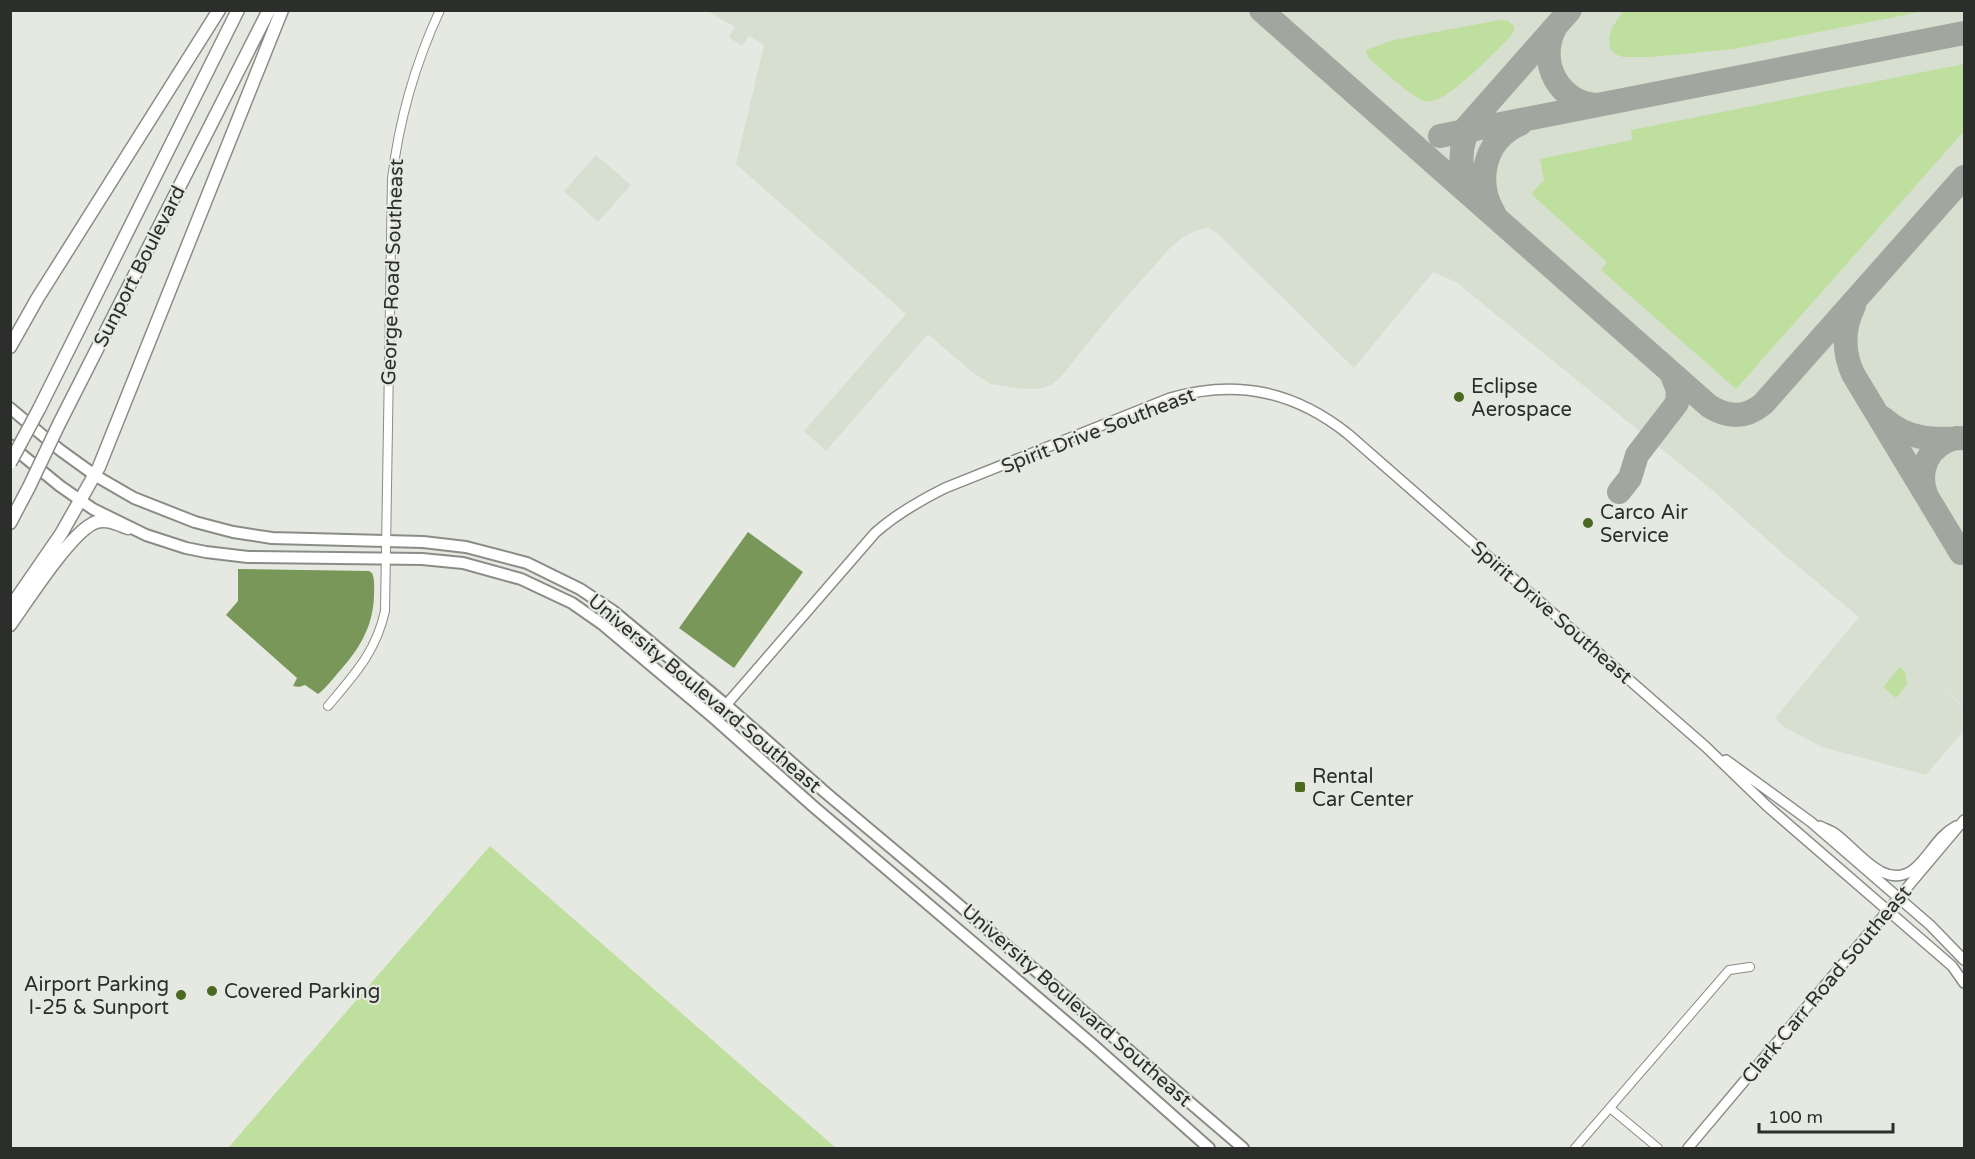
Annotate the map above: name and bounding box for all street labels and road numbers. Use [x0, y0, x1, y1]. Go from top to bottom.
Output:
street label: George Road Southeast [377, 158, 409, 386]
street label: Sunport Boulevard [89, 182, 191, 351]
street label: Spirit Drive Southeast [998, 383, 1199, 479]
street label: Spirit Drive Southeast [1466, 536, 1637, 690]
street label: University Boulevard Southeast [583, 589, 826, 799]
street label: Clark Carr Road Southeast [1737, 880, 1917, 1089]
street label: University Boulevard Southeast [956, 899, 1197, 1112]

